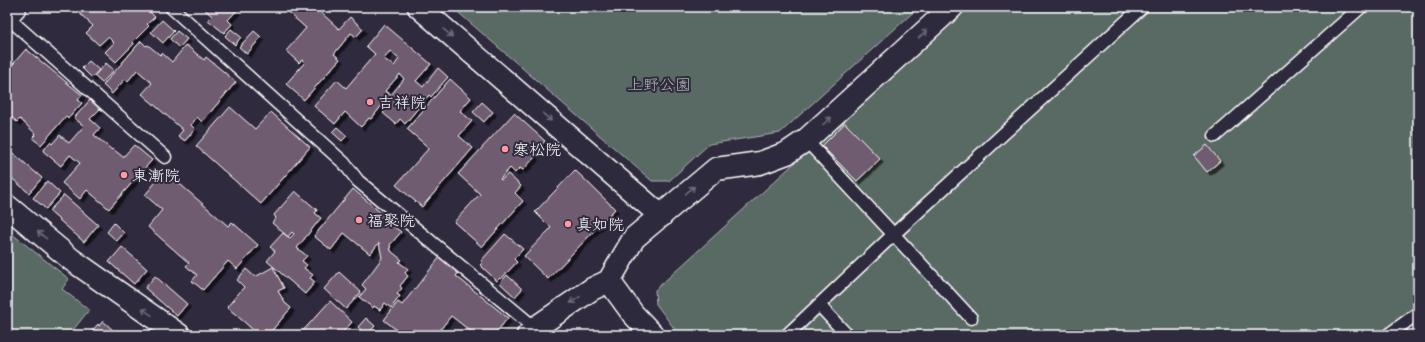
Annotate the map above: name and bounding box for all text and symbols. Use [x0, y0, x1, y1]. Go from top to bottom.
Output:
one-way arrow [443, 28, 454, 37]
one-way arrow [918, 29, 928, 38]
park label: 上野公園 [627, 74, 691, 98]
place label: 吉祥院 [378, 92, 426, 116]
marker: 吉祥院 [365, 97, 375, 107]
one-way arrow [541, 113, 552, 122]
one-way arrow [822, 116, 832, 126]
place label: 寒松院 [513, 139, 561, 163]
marker: 寒松院 [500, 144, 510, 154]
place label: 東漸院 [132, 165, 180, 189]
marker: 東漸院 [119, 170, 129, 180]
one-way arrow [685, 186, 696, 195]
place label: 福聚院 [367, 210, 415, 234]
place label: 真如院 [576, 214, 624, 238]
marker: 福聚院 [354, 215, 364, 225]
marker: 真如院 [563, 219, 573, 229]
one-way arrow [37, 231, 48, 240]
one-way arrow [570, 296, 581, 304]
one-way arrow [142, 308, 153, 316]

